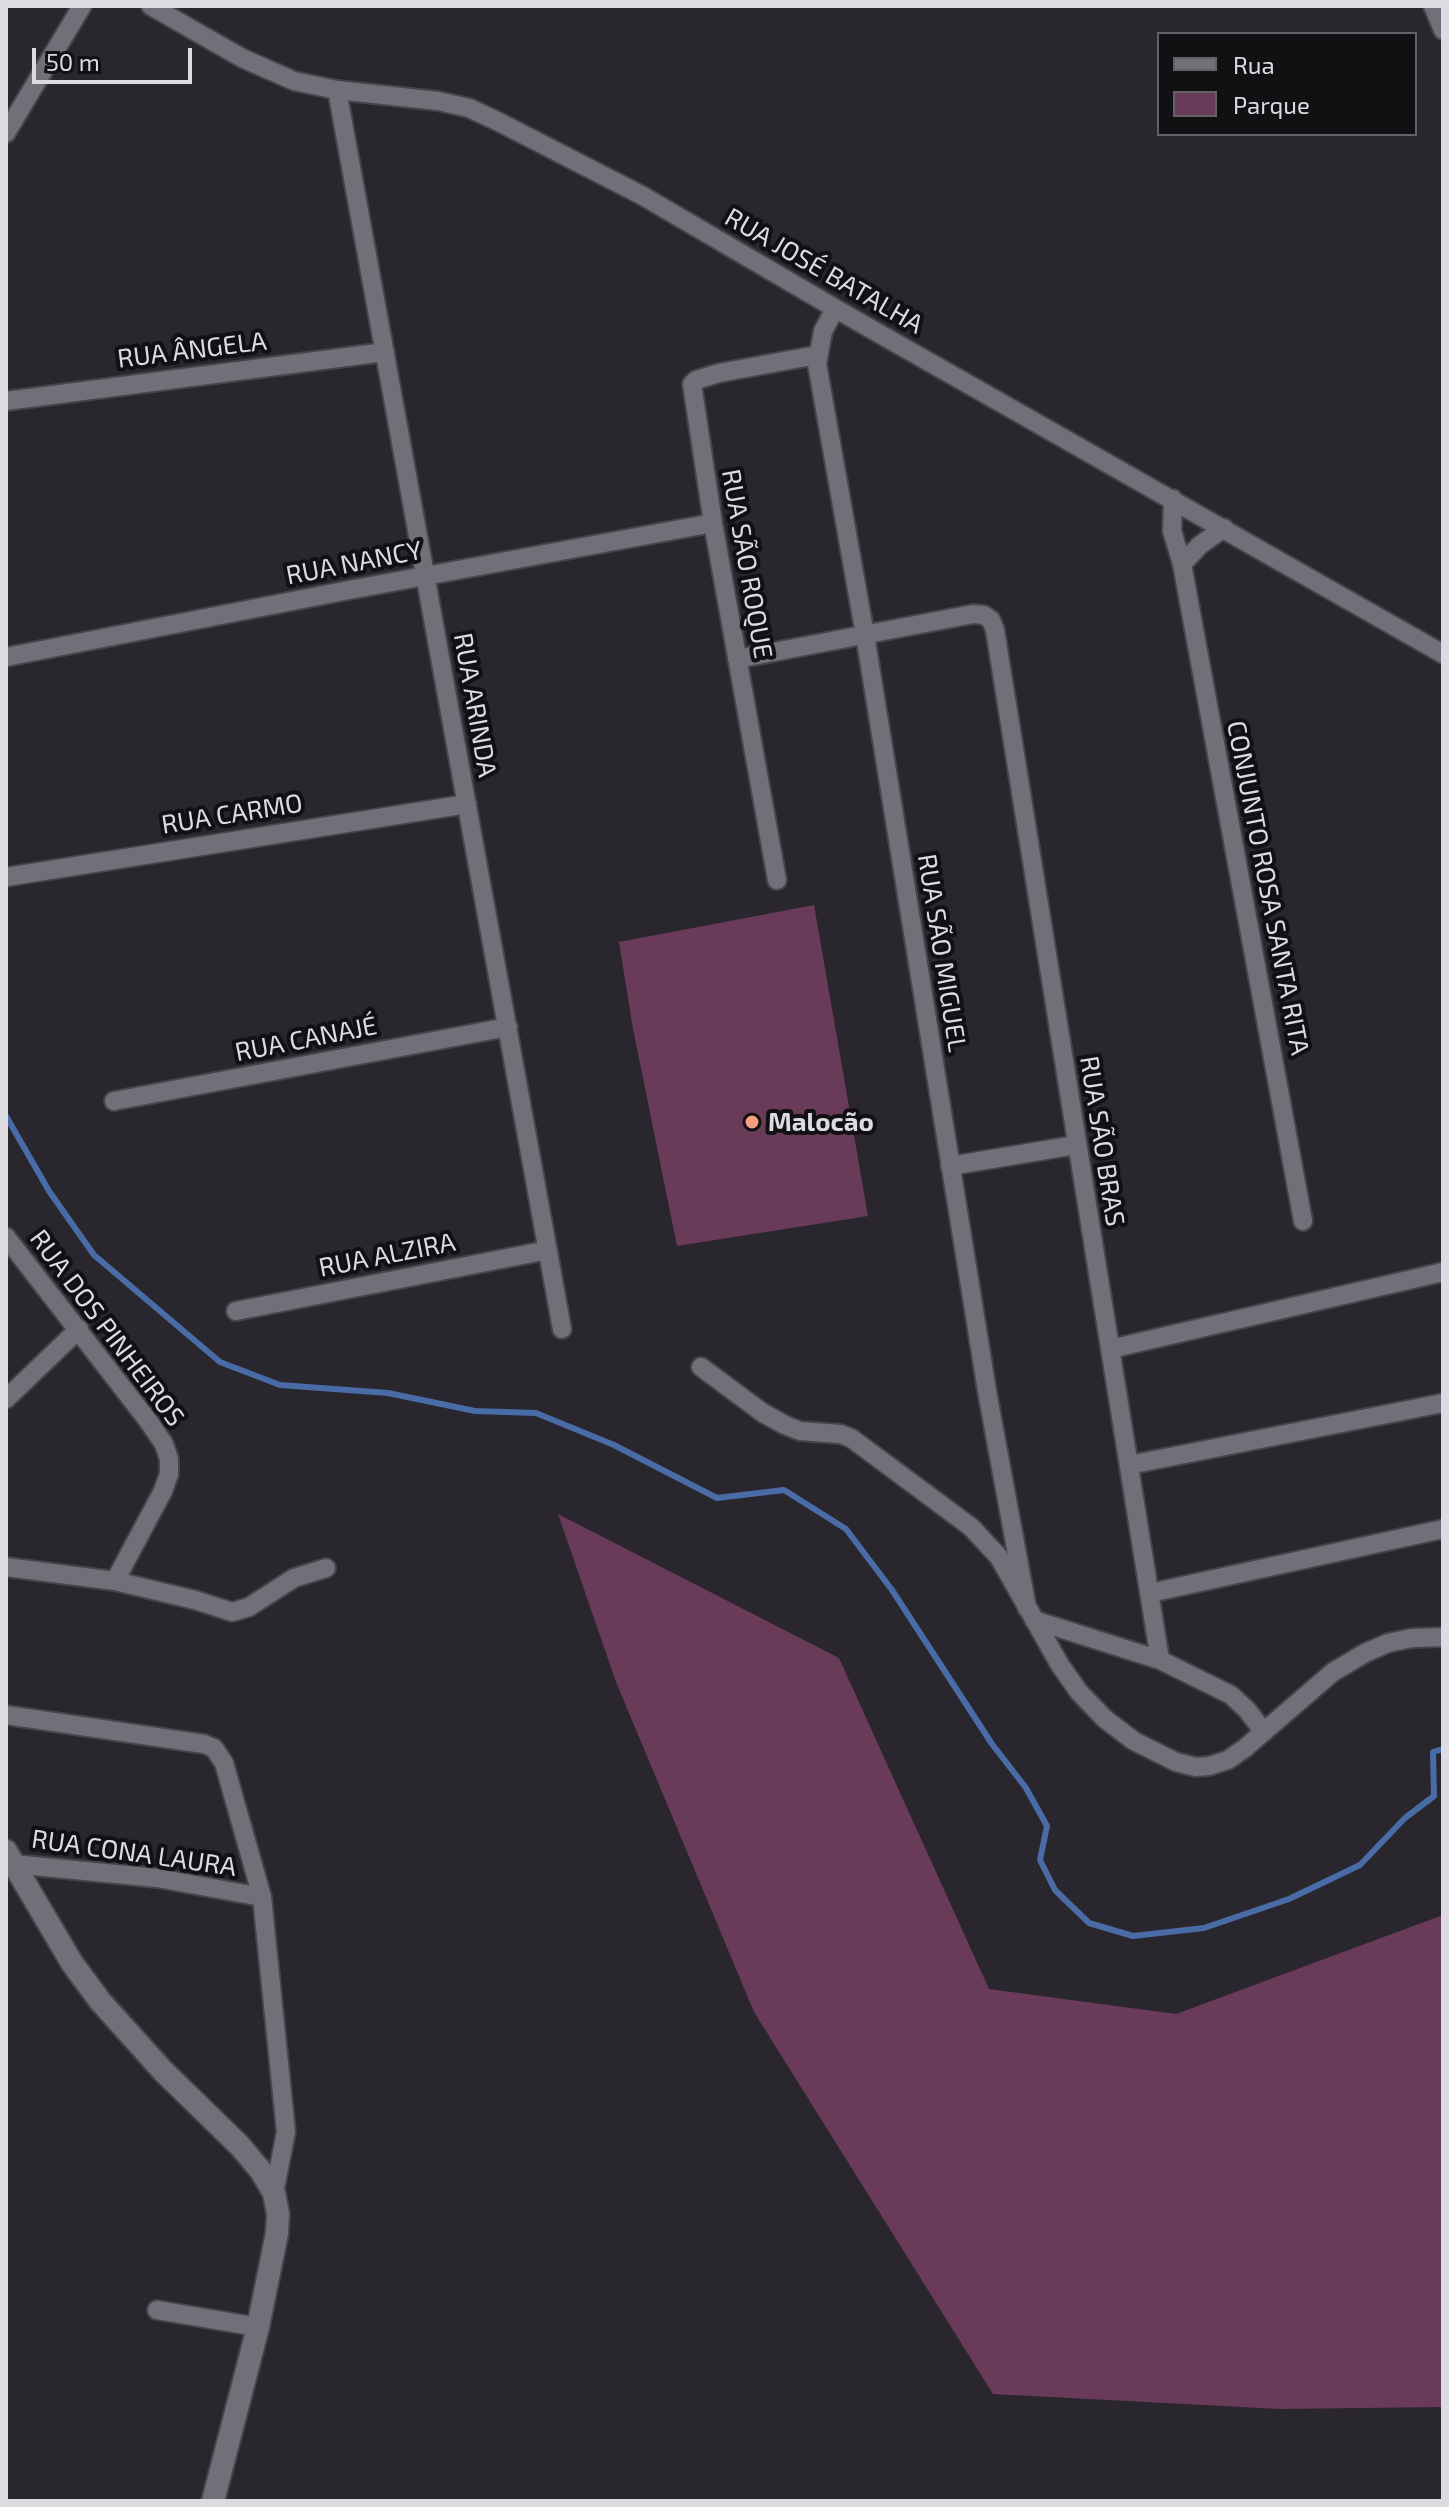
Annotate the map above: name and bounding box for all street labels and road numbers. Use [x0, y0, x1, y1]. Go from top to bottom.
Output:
street label: RUA JOSÉ BATALHA [719, 202, 929, 340]
street label: RUA ÂNGELA [116, 325, 268, 375]
street label: RUA SÃO ROQUE [715, 467, 779, 661]
street label: RUA NANCY [283, 535, 425, 591]
street label: RUA ARINDA [447, 630, 503, 780]
street label: CONJUNTO ROSA SANTA RITA [1220, 718, 1316, 1058]
street label: RUA CARMO [159, 787, 305, 841]
street label: RUA SÃO MIGUEL [911, 852, 973, 1054]
street label: RUA CANAJÉ [232, 1010, 380, 1068]
street label: RUA SÃO BRAS [1073, 1054, 1131, 1228]
street label: RUA DOS PINHEIROS [23, 1224, 191, 1432]
street label: RUA ALZIRA [316, 1226, 458, 1284]
street label: RUA CONA LAURA [30, 1823, 238, 1883]

